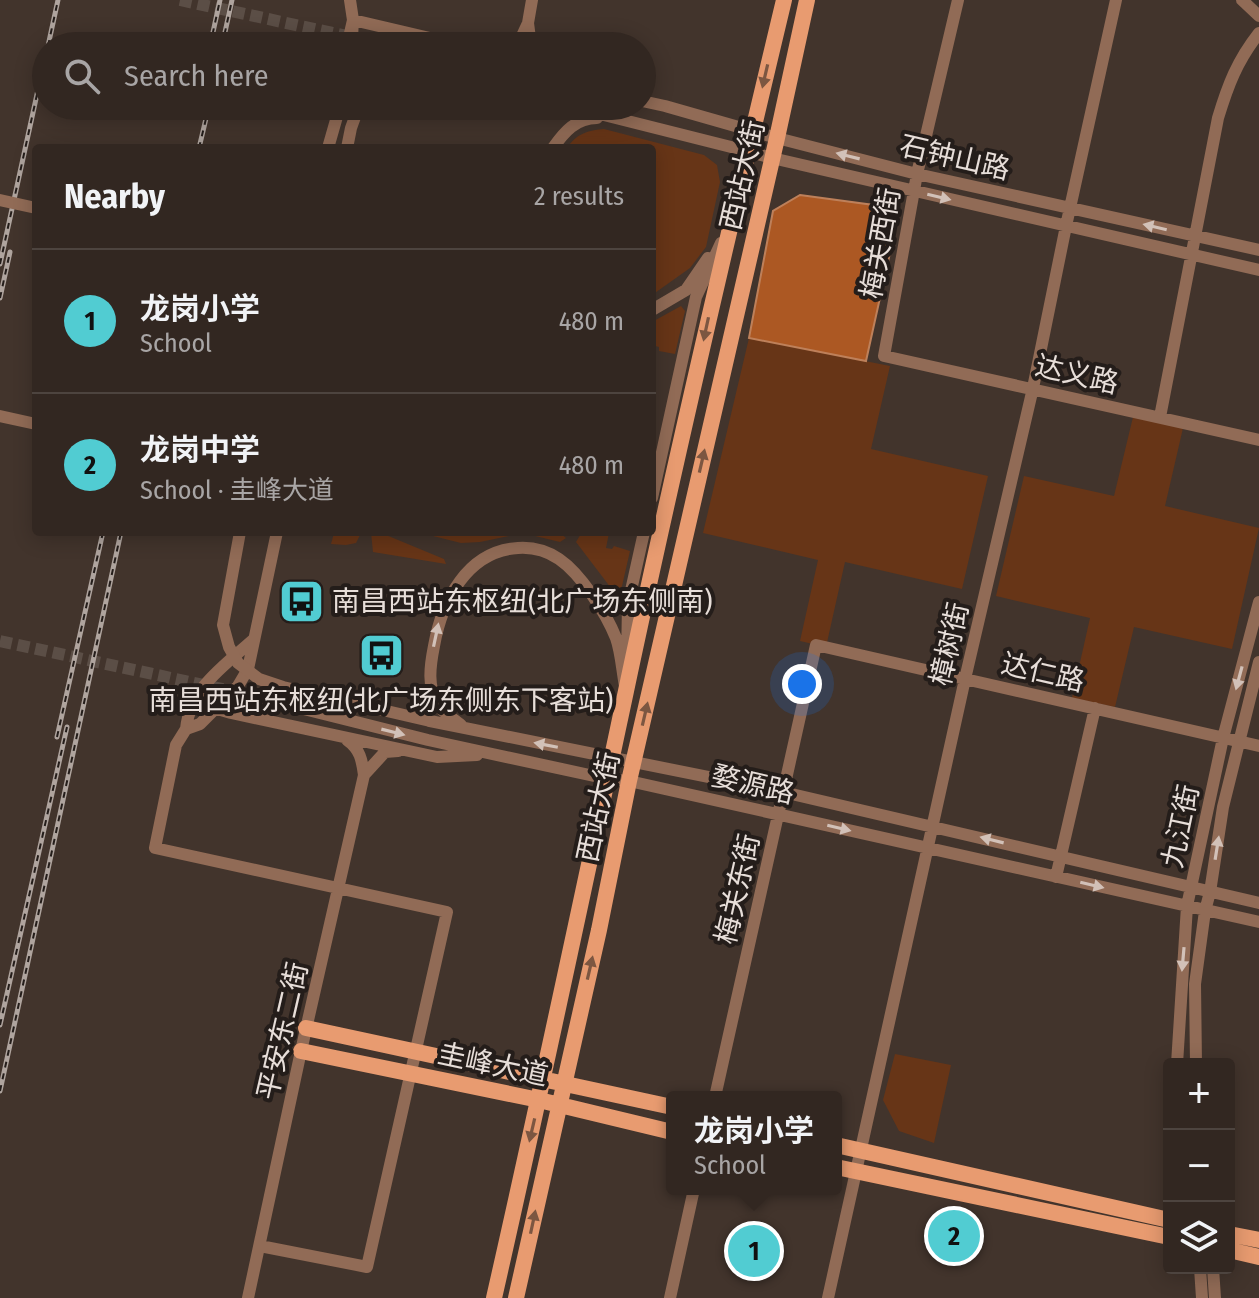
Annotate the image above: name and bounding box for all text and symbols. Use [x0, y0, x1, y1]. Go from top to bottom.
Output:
search box [32, 32, 656, 120]
icon: search [60, 54, 104, 98]
text: Search here [124, 58, 269, 94]
one-way arrow [759, 63, 771, 88]
street label: 西站大街 [714, 117, 771, 233]
street label: 石钟山路 [897, 129, 1013, 186]
one-way arrow [835, 150, 860, 162]
text: Nearby [64, 176, 165, 217]
text: 2 results [534, 181, 624, 212]
street label: 梅关西街 [855, 185, 906, 301]
one-way arrow [927, 191, 952, 204]
one-way arrow [1143, 220, 1168, 233]
text: 龙岗小学 [140, 291, 260, 327]
text: 1 [85, 306, 96, 337]
text: 480 m [559, 306, 624, 337]
one-way arrow [699, 317, 712, 342]
text: School [140, 328, 212, 359]
street label: 达义路 [1032, 349, 1122, 400]
text: 龙岗中学 [140, 432, 260, 468]
one-way arrow [696, 448, 709, 473]
text: 2 [84, 450, 96, 481]
text: 480 m [559, 450, 624, 481]
text: School · 圭峰大道 [140, 475, 334, 506]
bus stop icon: 南昌西站东枢纽(北广场东侧南) [277, 577, 325, 625]
place label: 南昌西站东枢纽(北广场东侧南) [332, 585, 713, 618]
street label: 樟树街 [924, 599, 975, 689]
one-way arrow [430, 622, 443, 647]
bus stop icon: 南昌西站东枢纽(北广场东侧东下客站) [357, 632, 405, 680]
street label: 达仁路 [998, 647, 1088, 698]
your location [782, 664, 822, 704]
one-way arrow [1232, 665, 1244, 690]
place label: 南昌西站东枢纽(北广场东侧东下客站) [149, 684, 613, 717]
one-way arrow [639, 701, 652, 726]
one-way arrow [381, 726, 406, 738]
one-way arrow [534, 739, 559, 751]
street label: 西站大街 [571, 749, 626, 865]
street label: 婺源路 [708, 759, 798, 810]
street label: 九江街 [1156, 782, 1205, 871]
one-way arrow [826, 822, 851, 835]
street label: 梅关东街 [709, 831, 766, 947]
one-way arrow [980, 833, 1005, 846]
one-way arrow [1211, 835, 1224, 860]
one-way arrow [1080, 879, 1105, 892]
one-way arrow [1176, 947, 1189, 972]
one-way arrow [584, 956, 597, 981]
street label: 平安东二街 [251, 959, 314, 1103]
street label: 圭峰大道 [435, 1037, 551, 1092]
map controls [1163, 1058, 1235, 1274]
button: + [1163, 1058, 1235, 1130]
popup [666, 1091, 842, 1195]
text: 龙岗小学 [694, 1113, 814, 1149]
one-way arrow [526, 1118, 538, 1143]
button: − [1163, 1130, 1235, 1202]
text: School [694, 1150, 766, 1181]
button: layers [1163, 1202, 1235, 1274]
pin: 2 [928, 1206, 980, 1266]
one-way arrow [527, 1209, 540, 1234]
pin: 1 [728, 1221, 780, 1281]

